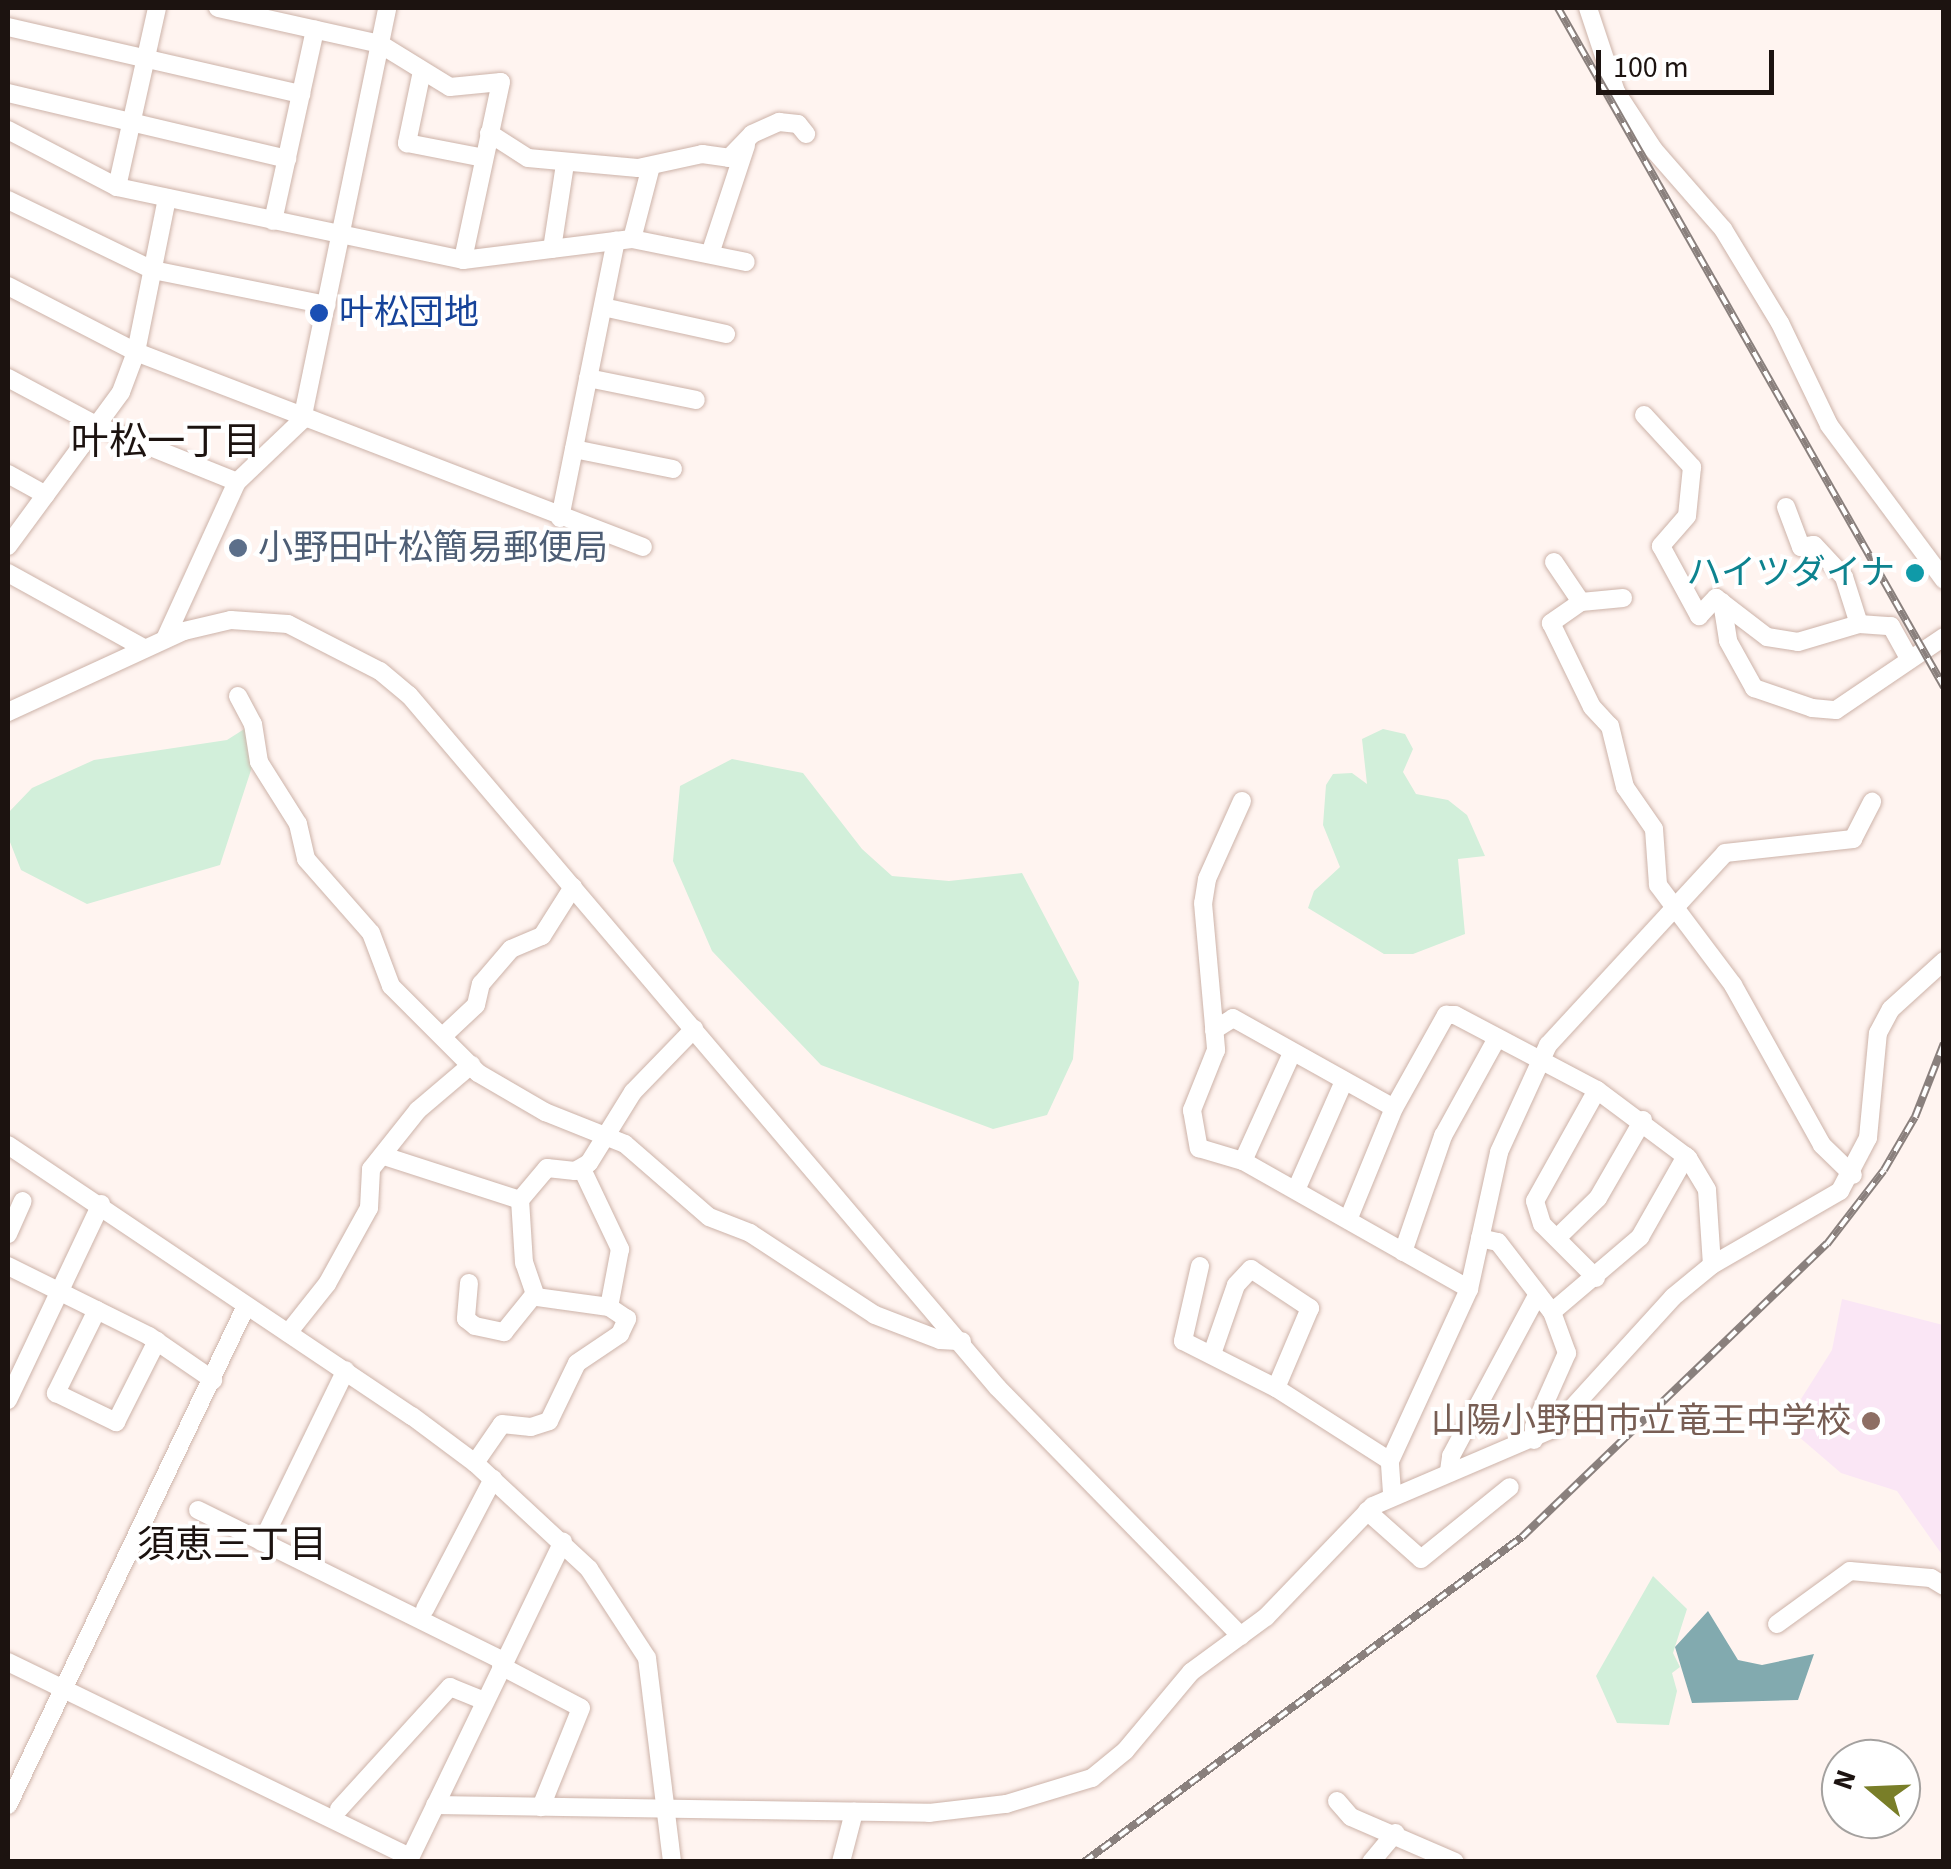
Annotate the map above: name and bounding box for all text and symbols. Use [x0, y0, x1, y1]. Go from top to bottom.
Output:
scale bar [1601, 30, 1778, 92]
text: 100 m [1613, 46, 1689, 89]
place label: 叶松団地 [339, 292, 479, 334]
marker: 叶松団地 [308, 302, 330, 324]
district label: 叶松一丁目 [71, 420, 261, 466]
place label: 小野田叶松簡易郵便局 [258, 527, 608, 569]
marker: 小野田叶松簡易郵便局 [227, 537, 249, 559]
place label: ハイツダイナ [1685, 552, 1895, 594]
marker: ハイツダイナ [1904, 562, 1926, 584]
place label: 山陽小野田市立竜王中学校 [1431, 1400, 1851, 1442]
marker: 山陽小野田市立竜王中学校 [1860, 1410, 1882, 1432]
district label: 須恵三丁目 [137, 1523, 327, 1569]
north arrow [1821, 1739, 1921, 1839]
text: N [1823, 1765, 1866, 1795]

